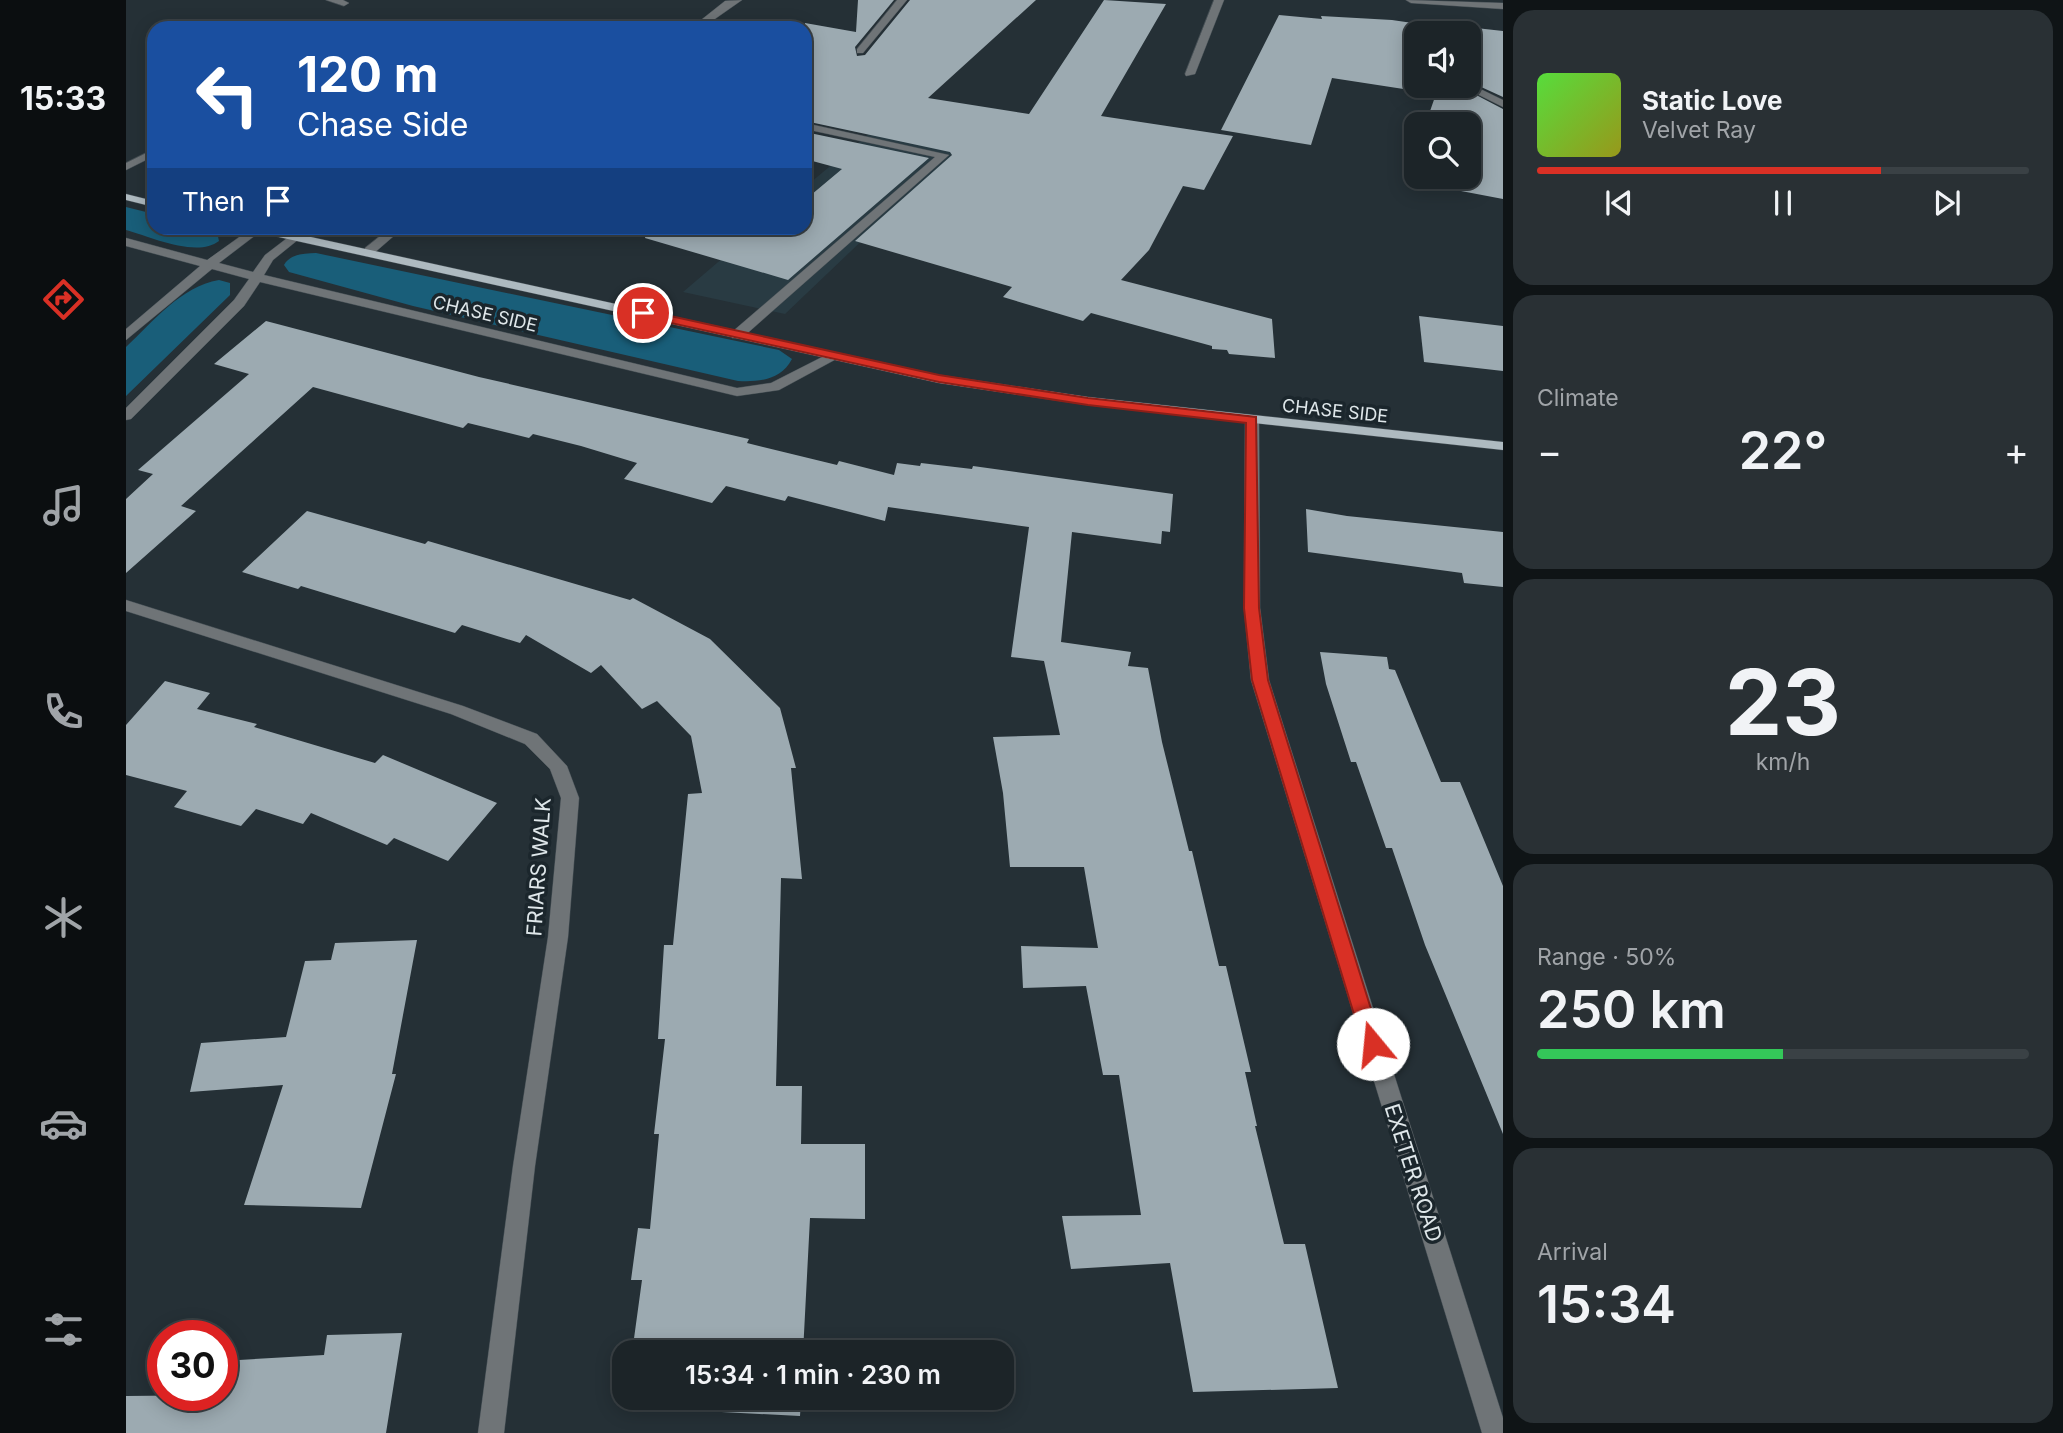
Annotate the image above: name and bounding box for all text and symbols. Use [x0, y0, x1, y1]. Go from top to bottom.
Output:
map controls [1404, 21, 1481, 189]
button: sound [1404, 21, 1481, 98]
text: 120 m [297, 45, 438, 104]
icon: left [182, 49, 273, 140]
text: 15:33 [20, 79, 106, 118]
text: Static Love [1642, 85, 1783, 116]
text: Chase Side [297, 105, 468, 144]
button: search [1404, 112, 1481, 189]
text: Velvet Ray [1642, 116, 1756, 144]
icon: arrive [259, 182, 297, 220]
icon: previous [1600, 184, 1638, 222]
icon: pause [1764, 184, 1802, 222]
icon: next [1928, 184, 1966, 222]
text: Then [182, 186, 245, 217]
icon: directions [39, 275, 88, 324]
pin [613, 283, 673, 343]
street label: CHASE SIDE [431, 291, 539, 336]
icon: arrive [624, 294, 662, 332]
text: Climate [1537, 384, 1619, 412]
street label: CHASE SIDE [1281, 394, 1389, 427]
text: 22° [1739, 419, 1827, 482]
text: − [1537, 428, 1562, 474]
text: + [2004, 428, 2029, 474]
icon: music [39, 481, 88, 530]
text: 23 [1725, 647, 1841, 757]
icon: phone [39, 687, 88, 736]
text: km/h [1756, 748, 1810, 776]
street label: FRIARS WALK [521, 797, 556, 937]
icon: climate [39, 893, 88, 942]
text: Range · 50% [1537, 943, 1676, 971]
text: 250 km [1537, 978, 1726, 1041]
position arrow [1336, 1007, 1410, 1081]
icon: car [39, 1099, 88, 1148]
street label: EXETER ROAD [1379, 1101, 1448, 1245]
text: Arrival [1537, 1238, 1608, 1266]
text: 15:34 [1537, 1273, 1676, 1336]
icon: filters [39, 1305, 88, 1354]
speed limit sign: 30 [147, 1320, 238, 1411]
text: 15:34 · 1 min · 230 m [685, 1359, 941, 1390]

